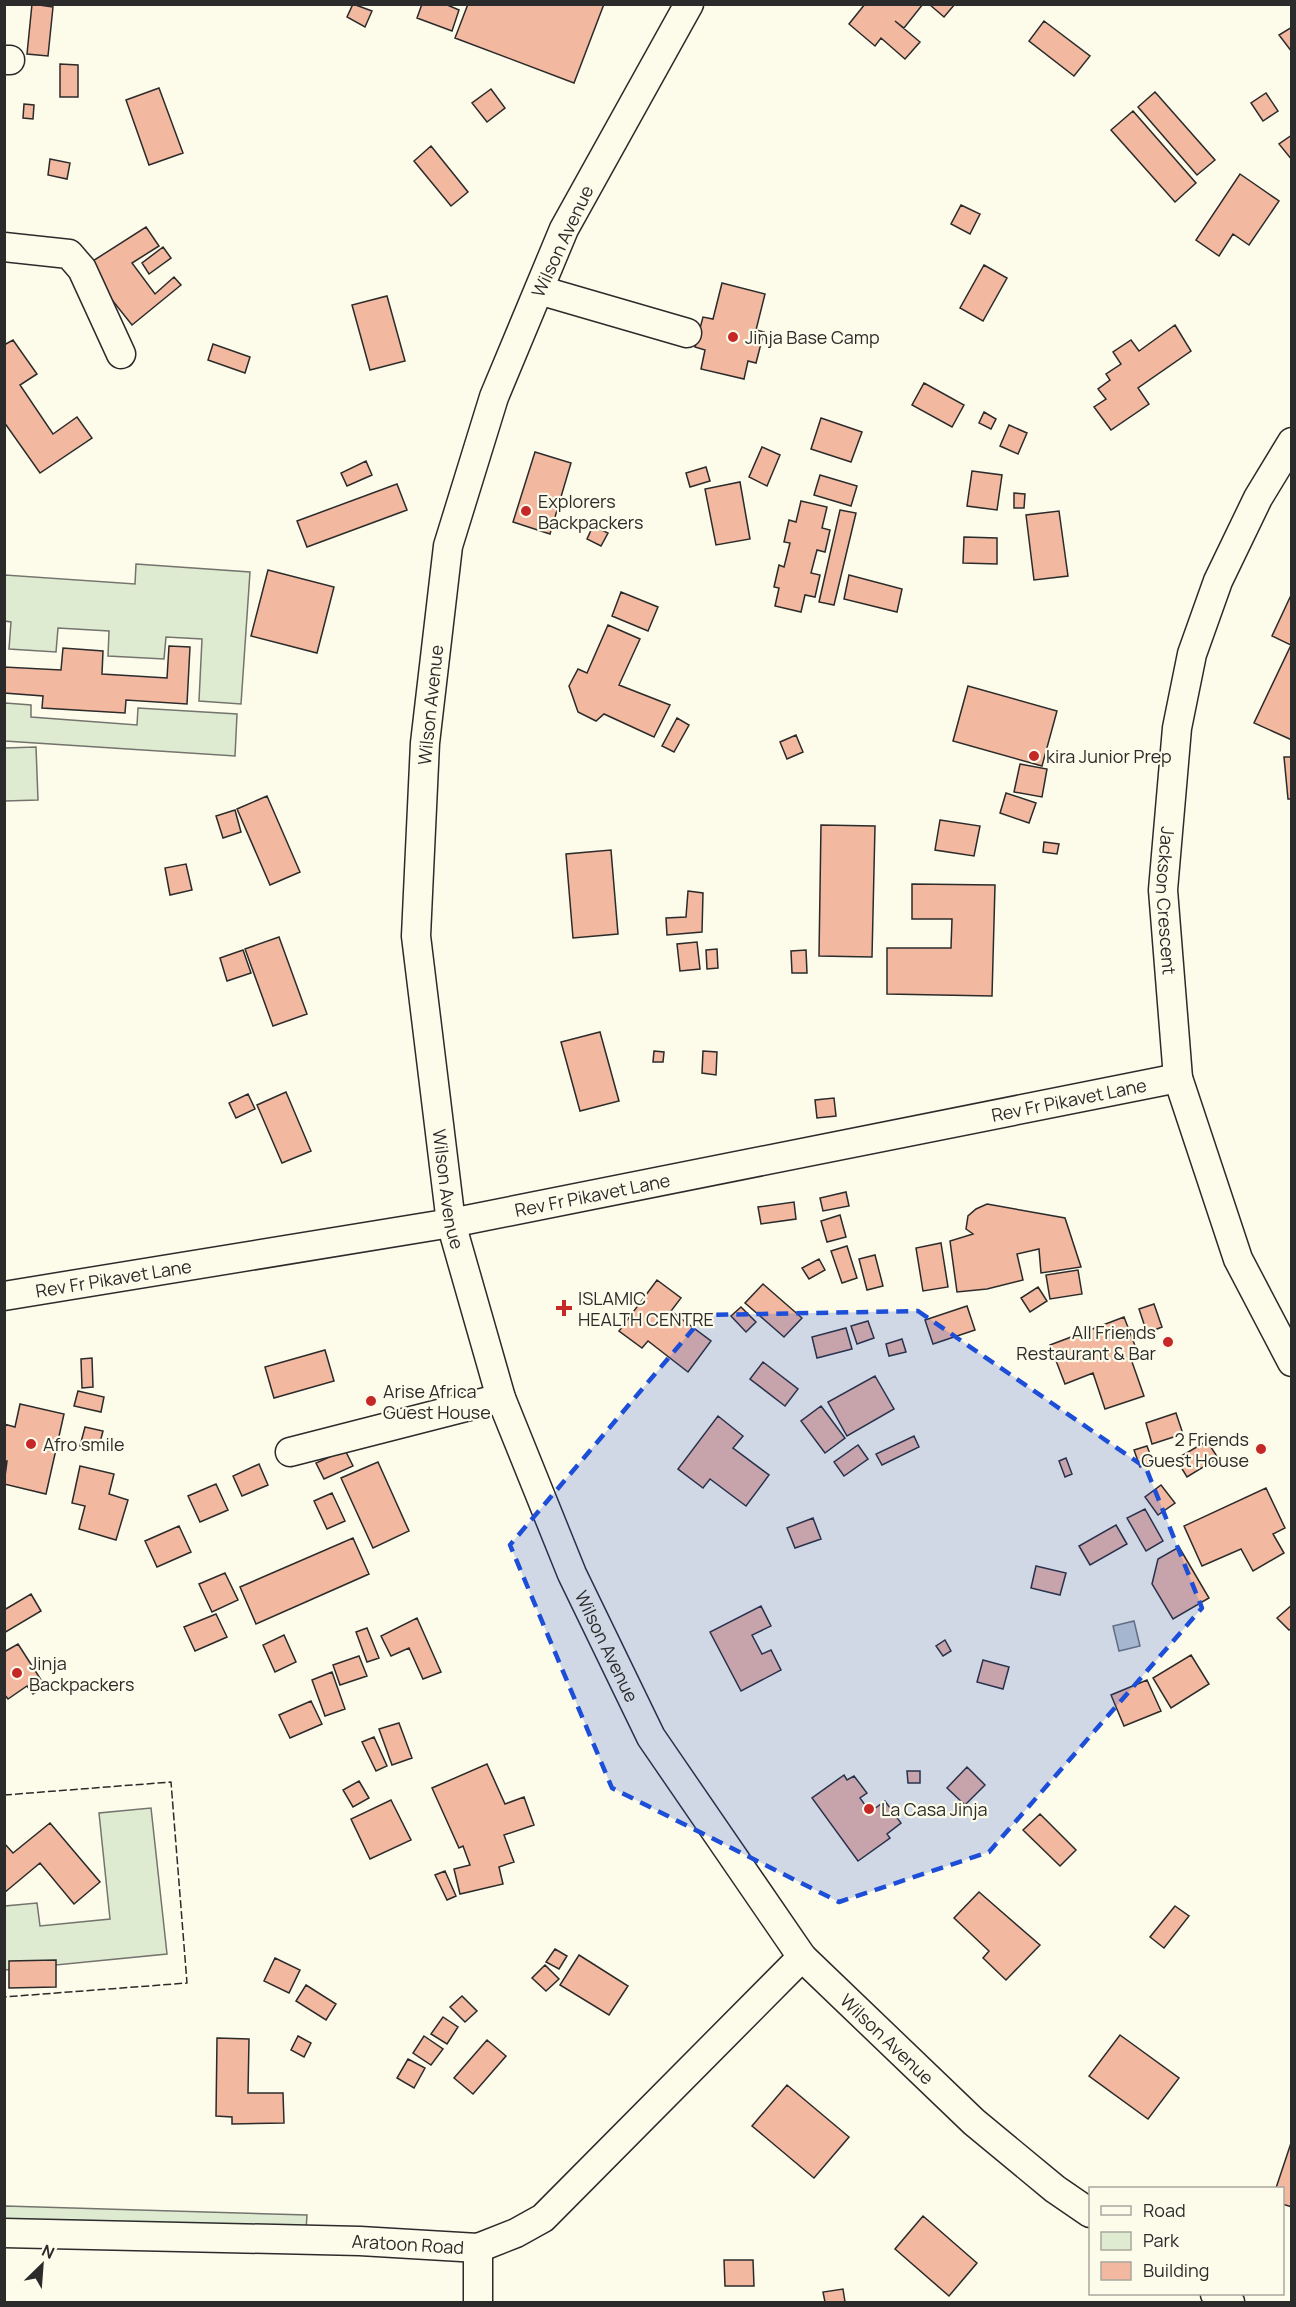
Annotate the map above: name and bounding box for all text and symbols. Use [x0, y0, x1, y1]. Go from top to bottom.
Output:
street label: Wilson Avenue [526, 181, 598, 301]
place label: Jinja Base Camp [745, 325, 880, 349]
marker: Jinja Base Camp [726, 330, 740, 344]
place label: Explorers Backpackers [538, 489, 643, 534]
marker: Explorers Backpackers [519, 504, 533, 518]
street label: Wilson Avenue [412, 644, 448, 766]
place label: kira Junior Prep [1046, 744, 1172, 768]
marker: kira Junior Prep [1027, 749, 1041, 763]
street label: Jackson Crescent [1151, 826, 1182, 976]
street label: Rev Fr Pikavet Lane [989, 1073, 1149, 1127]
street label: Wilson Avenue [428, 1128, 470, 1252]
street label: Rev Fr Pikavet Lane [513, 1168, 672, 1222]
street label: Rev Fr Pikavet Lane [34, 1254, 193, 1303]
place label: ISLAMIC HEALTH CENTRE [578, 1286, 714, 1331]
marker: ISLAMIC HEALTH CENTRE [555, 1299, 573, 1317]
place label: All Friends Restaurant & Bar [1016, 1320, 1157, 1365]
marker: All Friends Restaurant & Bar [1161, 1335, 1175, 1349]
place label: Arise Africa Guest House [383, 1379, 491, 1424]
marker: Arise Africa Guest House [364, 1394, 378, 1408]
place label: 2 Friends Guest House [1141, 1427, 1249, 1472]
place label: Afro smile [43, 1432, 125, 1456]
marker: Afro smile [24, 1437, 38, 1451]
marker: 2 Friends Guest House [1254, 1442, 1268, 1456]
street label: Wilson Avenue [570, 1587, 644, 1706]
place label: Jinja Backpackers [29, 1651, 134, 1696]
marker: Jinja Backpackers [10, 1666, 24, 1680]
place label: La Casa Jinja [881, 1797, 987, 1821]
marker: La Casa Jinja [862, 1802, 876, 1816]
street label: Wilson Avenue [835, 1988, 939, 2089]
legend [1089, 2187, 1284, 2295]
text: Road [1143, 2198, 1186, 2222]
text: Park [1143, 2228, 1180, 2252]
street label: Aratoon Road [351, 2229, 465, 2259]
north arrow [12, 2235, 72, 2295]
text: N [38, 2239, 58, 2264]
text: Building [1143, 2258, 1209, 2282]

